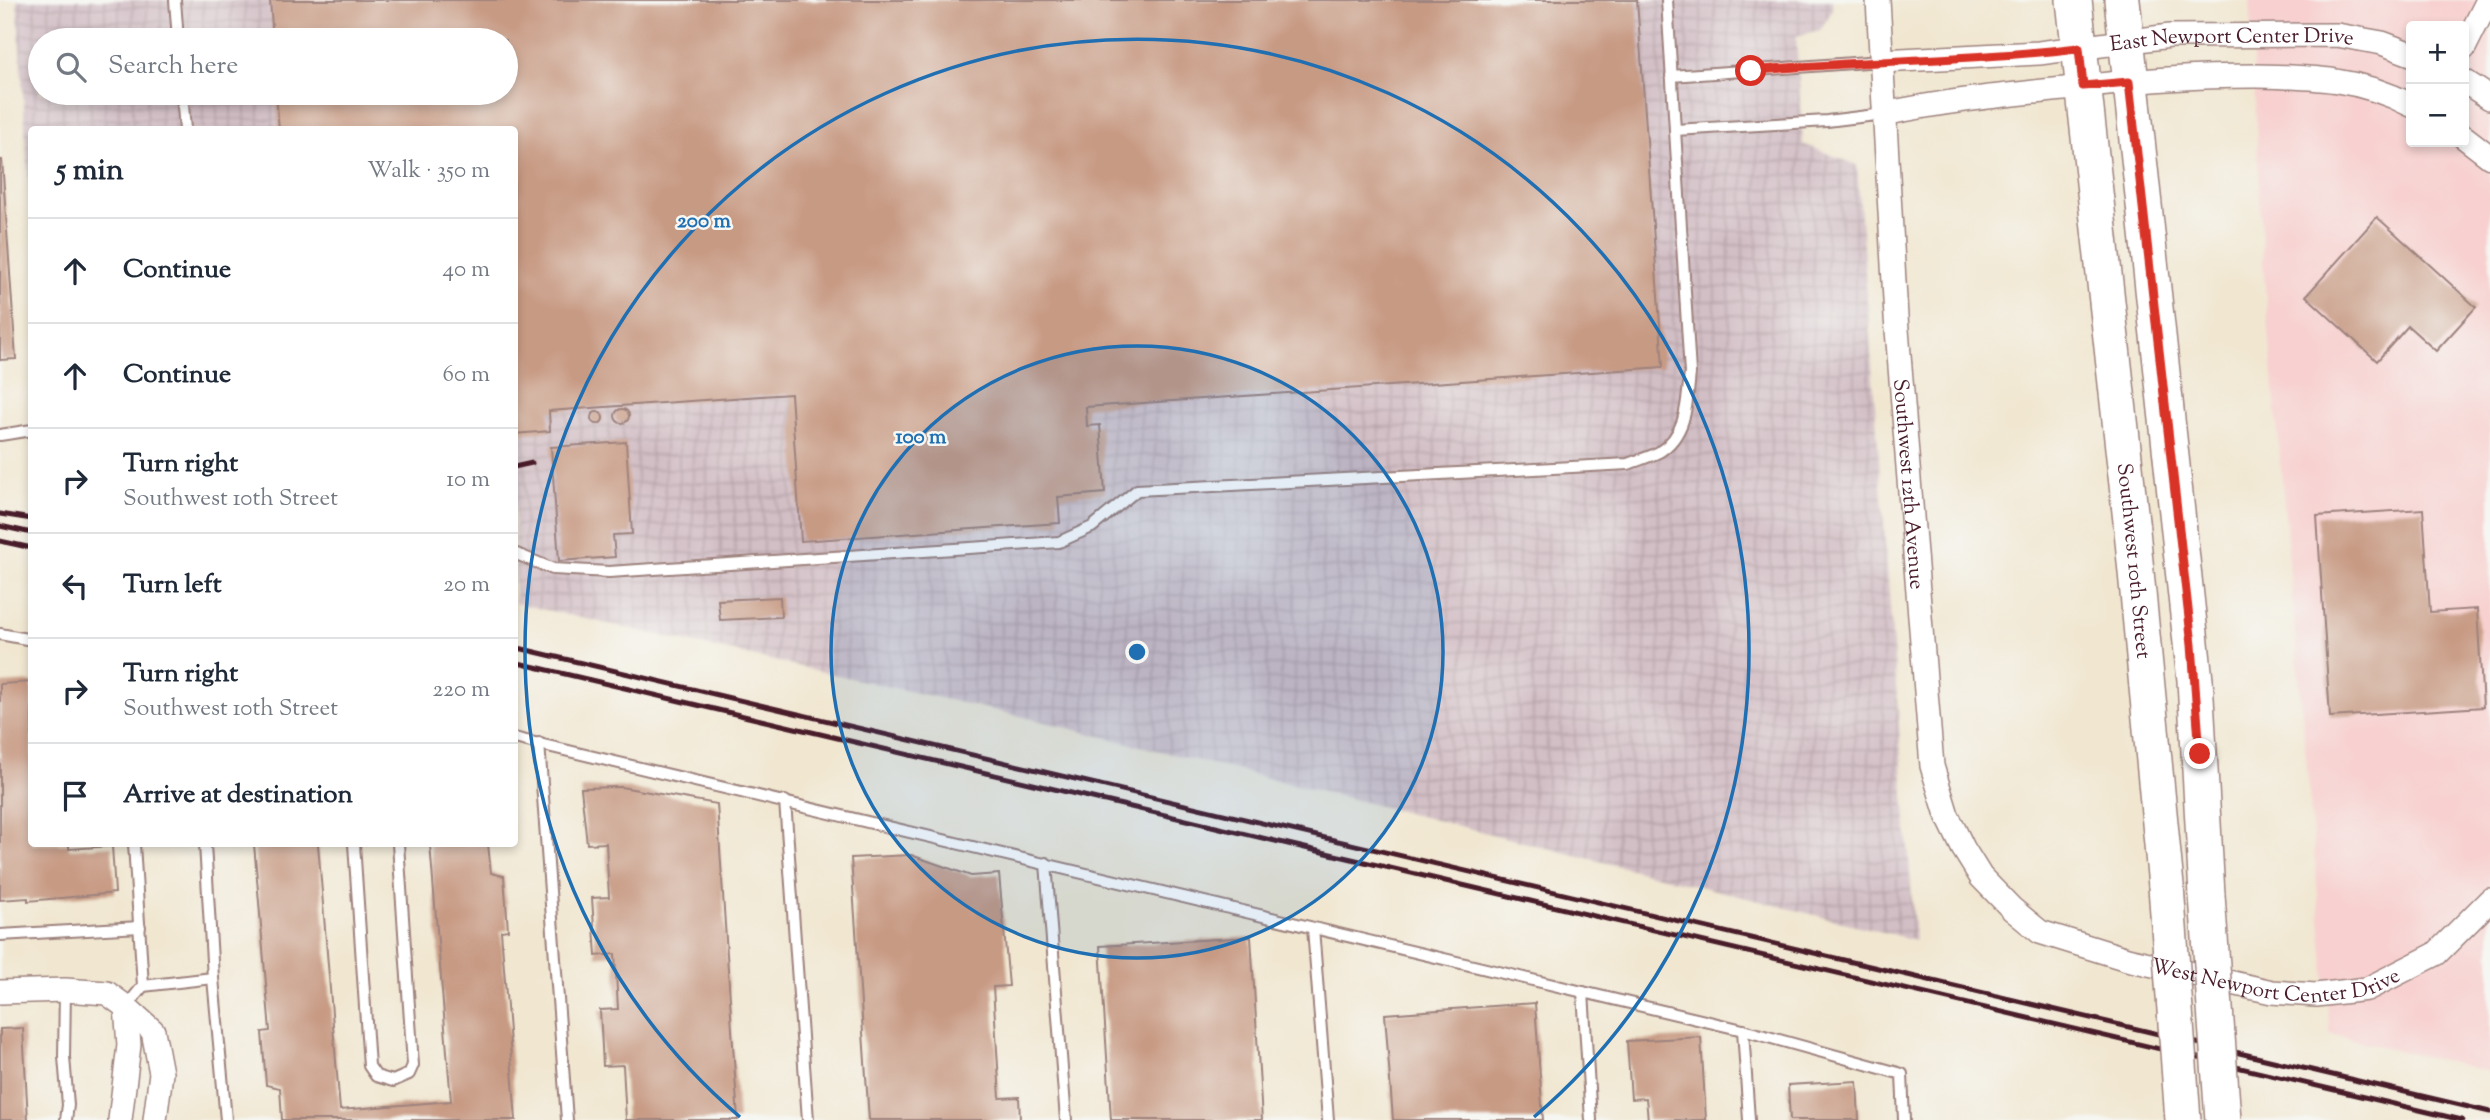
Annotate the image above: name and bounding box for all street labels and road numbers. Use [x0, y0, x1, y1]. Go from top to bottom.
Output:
street label: East Newport Center Drive [2108, 22, 2356, 61]
street label: Southwest 12th Avenue [1884, 378, 1931, 591]
street label: Southwest 10th Street [2108, 462, 2157, 660]
street label: West Newport Center Drive [2148, 952, 2406, 1013]

